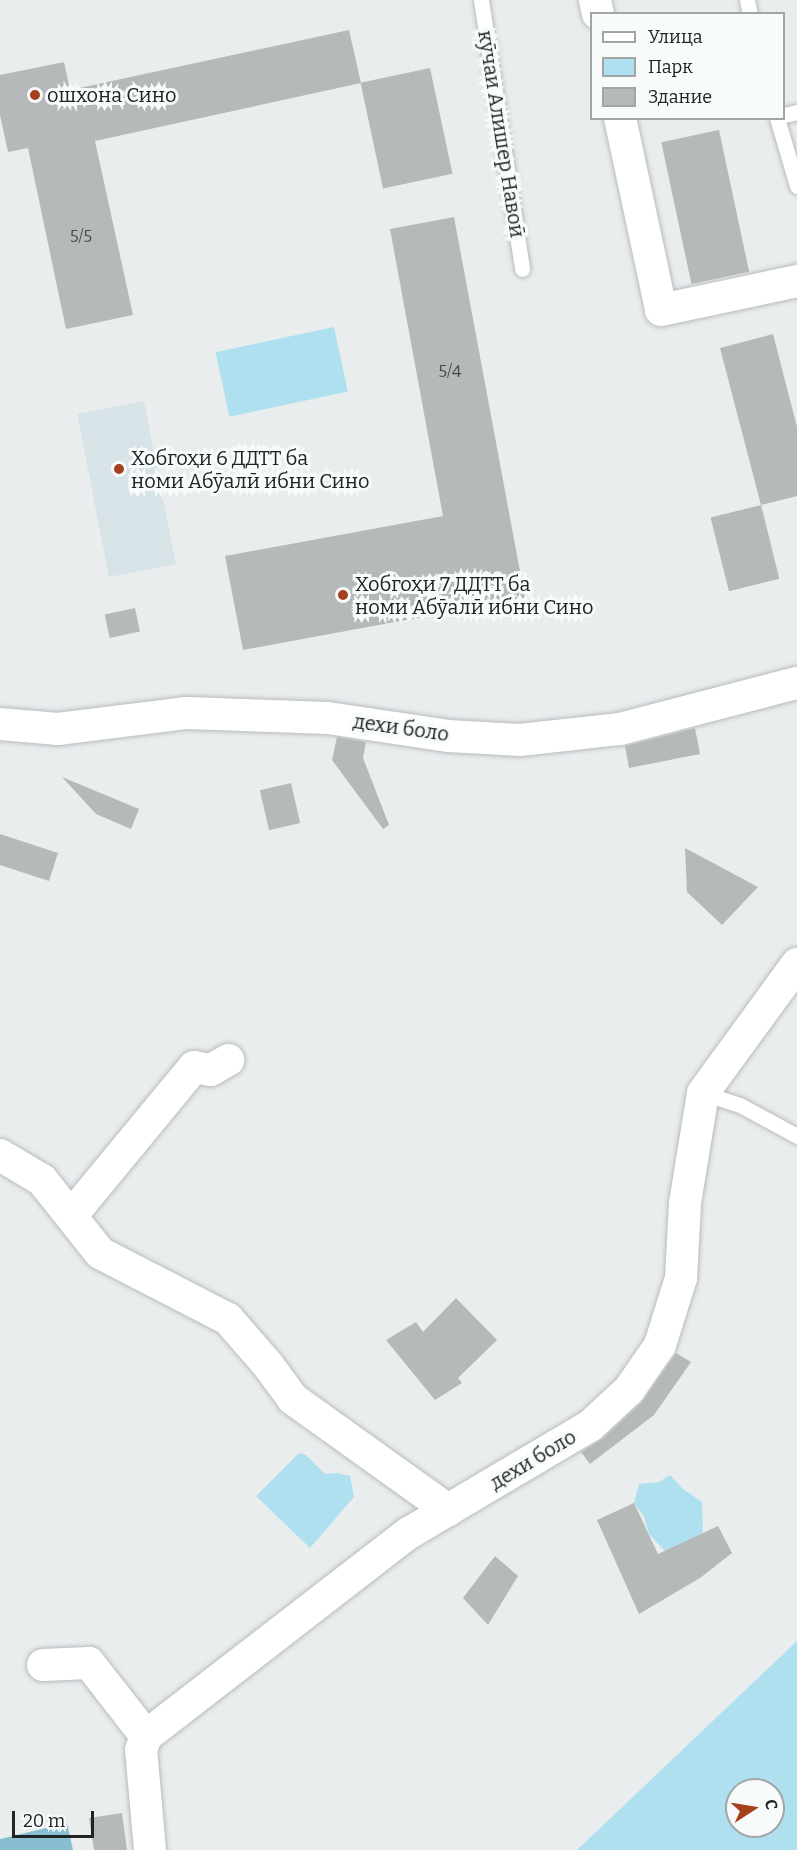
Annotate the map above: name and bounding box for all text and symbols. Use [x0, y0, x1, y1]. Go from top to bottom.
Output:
legend [590, 12, 785, 120]
text: Улица [648, 26, 703, 48]
street label: кӯчаи Алишер Навоӣ [473, 29, 529, 239]
text: Парк [648, 56, 693, 78]
place label: ошхона Сино [47, 83, 176, 107]
text: Здание [648, 86, 712, 108]
marker: ошхона Сино [28, 88, 42, 102]
house number: 5/5 [70, 227, 92, 247]
house number: 5/4 [439, 362, 461, 382]
place label: Хобгоҳи 6 ДДТТ ба номи Абӯалӣ ибни Сино [131, 446, 370, 493]
marker: Хобгоҳи 6 ДДТТ ба номи Абӯалӣ ибни Сино [112, 462, 126, 476]
place label: Хобгоҳи 7 ДДТТ ба номи Абӯалӣ ибни Сино [355, 572, 594, 619]
marker: Хобгоҳи 7 ДДТТ ба номи Абӯалӣ ибни Сино [336, 588, 350, 602]
street label: дехи боло [352, 709, 450, 747]
street label: дехи боло [486, 1425, 580, 1495]
north arrow [725, 1778, 785, 1838]
text: С [761, 1798, 781, 1811]
scale bar [15, 1799, 98, 1837]
text: 20 m [23, 1810, 65, 1832]

